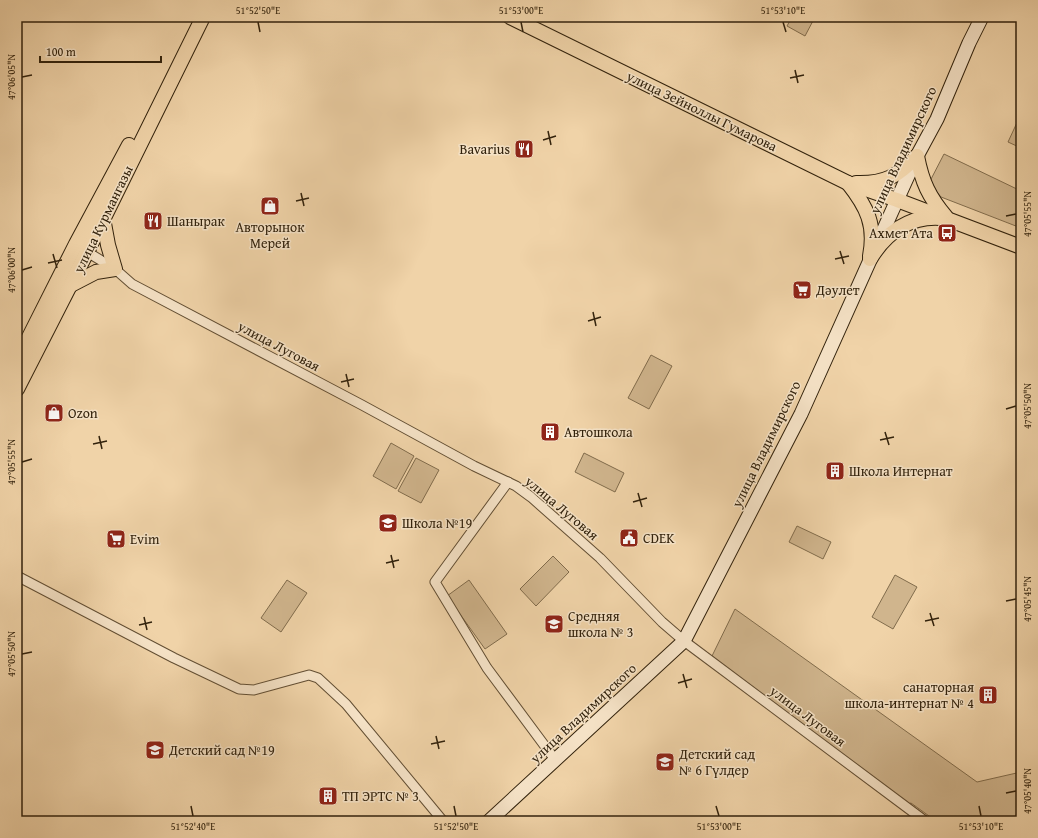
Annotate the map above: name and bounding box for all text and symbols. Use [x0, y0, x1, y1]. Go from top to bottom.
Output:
text: 51°52'50"E [236, 3, 280, 18]
text: 51°53'00"E [499, 3, 543, 18]
text: 51°53'10"E [761, 3, 805, 18]
scale bar [40, 38, 161, 64]
text: 100 m [46, 43, 76, 60]
text: 47°06'05"N [4, 54, 19, 100]
street label: улица Зейноллы Гумарова [622, 65, 781, 156]
street label: улица Владимирского [864, 83, 941, 218]
restaurant icon: Bavarius [513, 138, 535, 160]
place label: Bavarius [460, 139, 510, 159]
street label: улица Курмангазы [68, 162, 138, 277]
text: 47°05'55"N [1020, 191, 1035, 237]
shop icon: Авторынок Мерей [259, 195, 281, 217]
restaurant icon: Шанырак [142, 210, 164, 232]
place label: Шанырак [167, 211, 226, 231]
place label: Авторынок Мерей [235, 217, 305, 253]
bus stop icon: Ахмет Ата [936, 222, 958, 244]
place label: Ахмет Ата [869, 223, 933, 243]
text: 47°06'00"N [4, 247, 19, 293]
supermarket icon: Дәулет [791, 279, 813, 301]
place label: Дәулет [815, 280, 860, 300]
street label: улица Луговая [233, 315, 324, 376]
street label: улица Владимирского [726, 377, 805, 512]
text: 47°05'50"N [1020, 383, 1035, 429]
shop icon: Ozon [43, 402, 65, 424]
place label: Ozon [68, 403, 98, 423]
building icon: Автошкола [539, 421, 561, 443]
place label: Автошкола [564, 422, 633, 442]
text: 47°05'55"N [4, 439, 19, 485]
building icon: Школа Интернат [824, 460, 846, 482]
place label: Школа Интернат [849, 461, 953, 481]
street label: улица Луговая [520, 471, 603, 545]
school or university icon: Школа №19 [377, 512, 399, 534]
place label: Школа №19 [402, 513, 473, 533]
public building icon: CDEK [618, 527, 640, 549]
supermarket icon: Evim [105, 528, 127, 550]
place label: CDEK [643, 528, 675, 548]
place label: Evim [130, 529, 160, 549]
text: 47°05'45"N [1020, 576, 1035, 622]
place label: Средняя школа № 3 [568, 606, 634, 642]
school or university icon: Средняя школа № 3 [543, 613, 565, 635]
text: 47°05'50"N [4, 631, 19, 677]
street label: улица Владимирского [525, 658, 641, 768]
place label: санаторная школа-интернат № 4 [845, 677, 974, 713]
street label: улица Луговая [765, 680, 850, 751]
building icon: санаторная школа-интернат № 4 [977, 684, 999, 706]
school or university icon: Детский сад №19 [144, 739, 166, 761]
place label: Детский сад №19 [168, 740, 275, 760]
place label: Детский сад № 6 Гүлдер [678, 744, 755, 780]
school or university icon: Детский сад № 6 Гүлдер [654, 751, 676, 773]
text: 47°05'40"N [1020, 768, 1035, 814]
building icon: ТП ЭРТС № 3 [317, 785, 339, 807]
place label: ТП ЭРТС № 3 [342, 786, 419, 806]
text: 51°52'40"E [171, 819, 215, 834]
text: 51°52'50"E [434, 819, 478, 834]
text: 51°53'00"E [697, 819, 741, 834]
text: 51°53'10"E [959, 819, 1003, 834]

